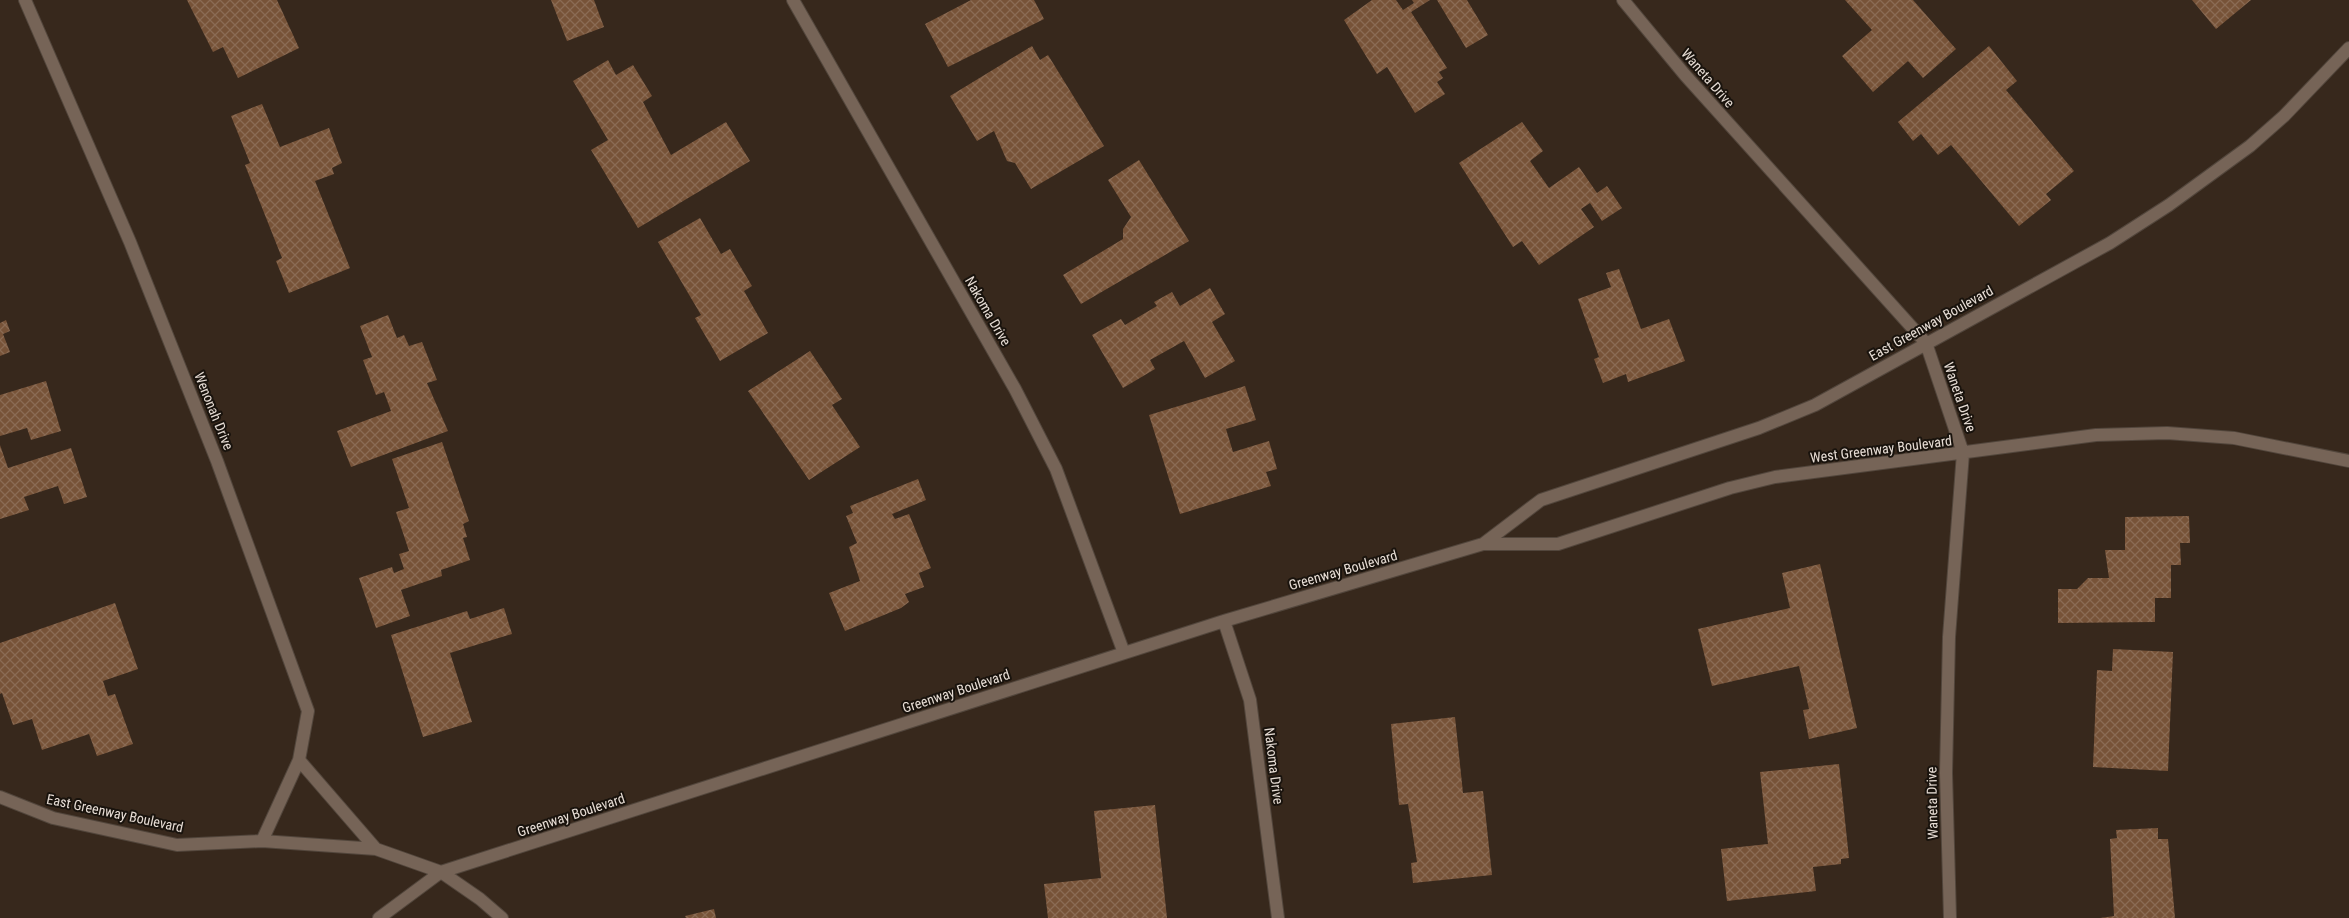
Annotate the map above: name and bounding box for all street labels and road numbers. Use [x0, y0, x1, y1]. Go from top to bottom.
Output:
street label: Waneta Drive [1678, 45, 1738, 111]
street label: Nakoma Drive [962, 274, 1014, 349]
street label: East Greenway Boulevard [1866, 282, 1996, 364]
street label: Waneta Drive [1941, 360, 1980, 434]
street label: Wenonah Drive [191, 370, 237, 453]
street label: West Greenway Boulevard [1809, 432, 1953, 466]
street label: Greenway Boulevard [1287, 547, 1399, 593]
street label: Greenway Boulevard [900, 666, 1012, 716]
street label: Nakoma Drive [1261, 727, 1287, 806]
street label: Waneta Drive [1923, 766, 1941, 839]
street label: Greenway Boulevard [515, 790, 627, 840]
street label: East Greenway Boulevard [45, 791, 185, 835]

